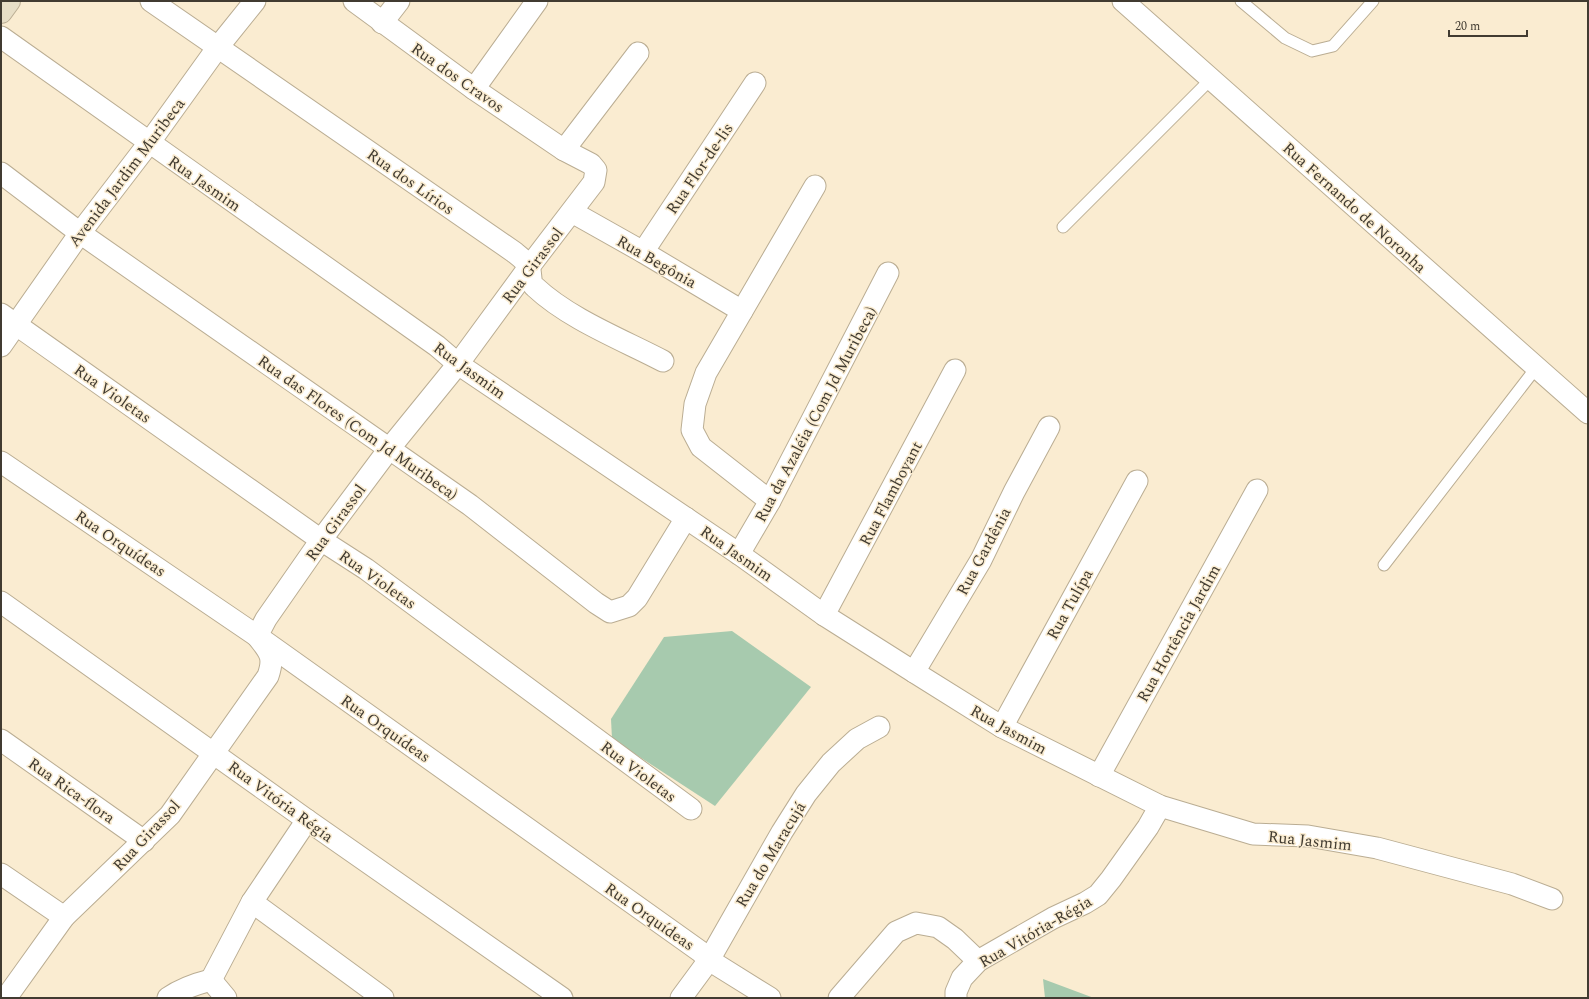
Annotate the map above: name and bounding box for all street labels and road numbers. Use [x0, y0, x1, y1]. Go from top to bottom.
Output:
street label: Rua dos Cravos [406, 37, 509, 119]
street label: Avenida Jardim Muribeca [63, 93, 191, 252]
street label: Rua Flor-de-lis [660, 118, 739, 219]
street label: Rua Fernando de Noronha [1277, 137, 1432, 279]
street label: Rua dos Lírios [362, 143, 459, 221]
street label: Rua Jasmim [163, 150, 246, 218]
street label: Rua Girassol [496, 222, 569, 309]
street label: Rua Begônia [612, 229, 701, 295]
street label: Rua da Azaléia (Com Jd Muribeca) [749, 302, 883, 527]
street label: Rua Jasmim [428, 336, 511, 405]
street label: Rua das Flores (Com Jd Muribeca) [252, 349, 462, 506]
street label: Rua Violetas [69, 358, 156, 429]
street label: Rua Flamboyant [853, 437, 929, 550]
street label: Rua Girassol [300, 479, 372, 566]
street label: Rua Gardênia [951, 503, 1017, 600]
street label: Rua Orquídeas [70, 505, 171, 583]
street label: Rua Jasmim [695, 520, 778, 588]
street label: Rua Violetas [334, 544, 421, 615]
street label: Rua Hortência Jardim [1131, 560, 1227, 707]
street label: Rua Tulípa [1041, 565, 1099, 644]
street label: Rua Orquídeas [336, 689, 435, 769]
street label: Rua Jasmim [966, 699, 1051, 761]
street label: Rua Violetas [595, 735, 681, 808]
street label: Rua Rica-flora [23, 752, 120, 830]
street label: Rua Vitória Régia [223, 755, 338, 849]
street label: Rua Girassol [107, 795, 186, 877]
street label: Rua do Maracujá [730, 797, 812, 912]
street label: Rua Jasmim [1267, 825, 1353, 857]
street label: Rua Orquídeas [600, 877, 699, 957]
street label: Rua Vitória-Régia [974, 890, 1097, 974]

